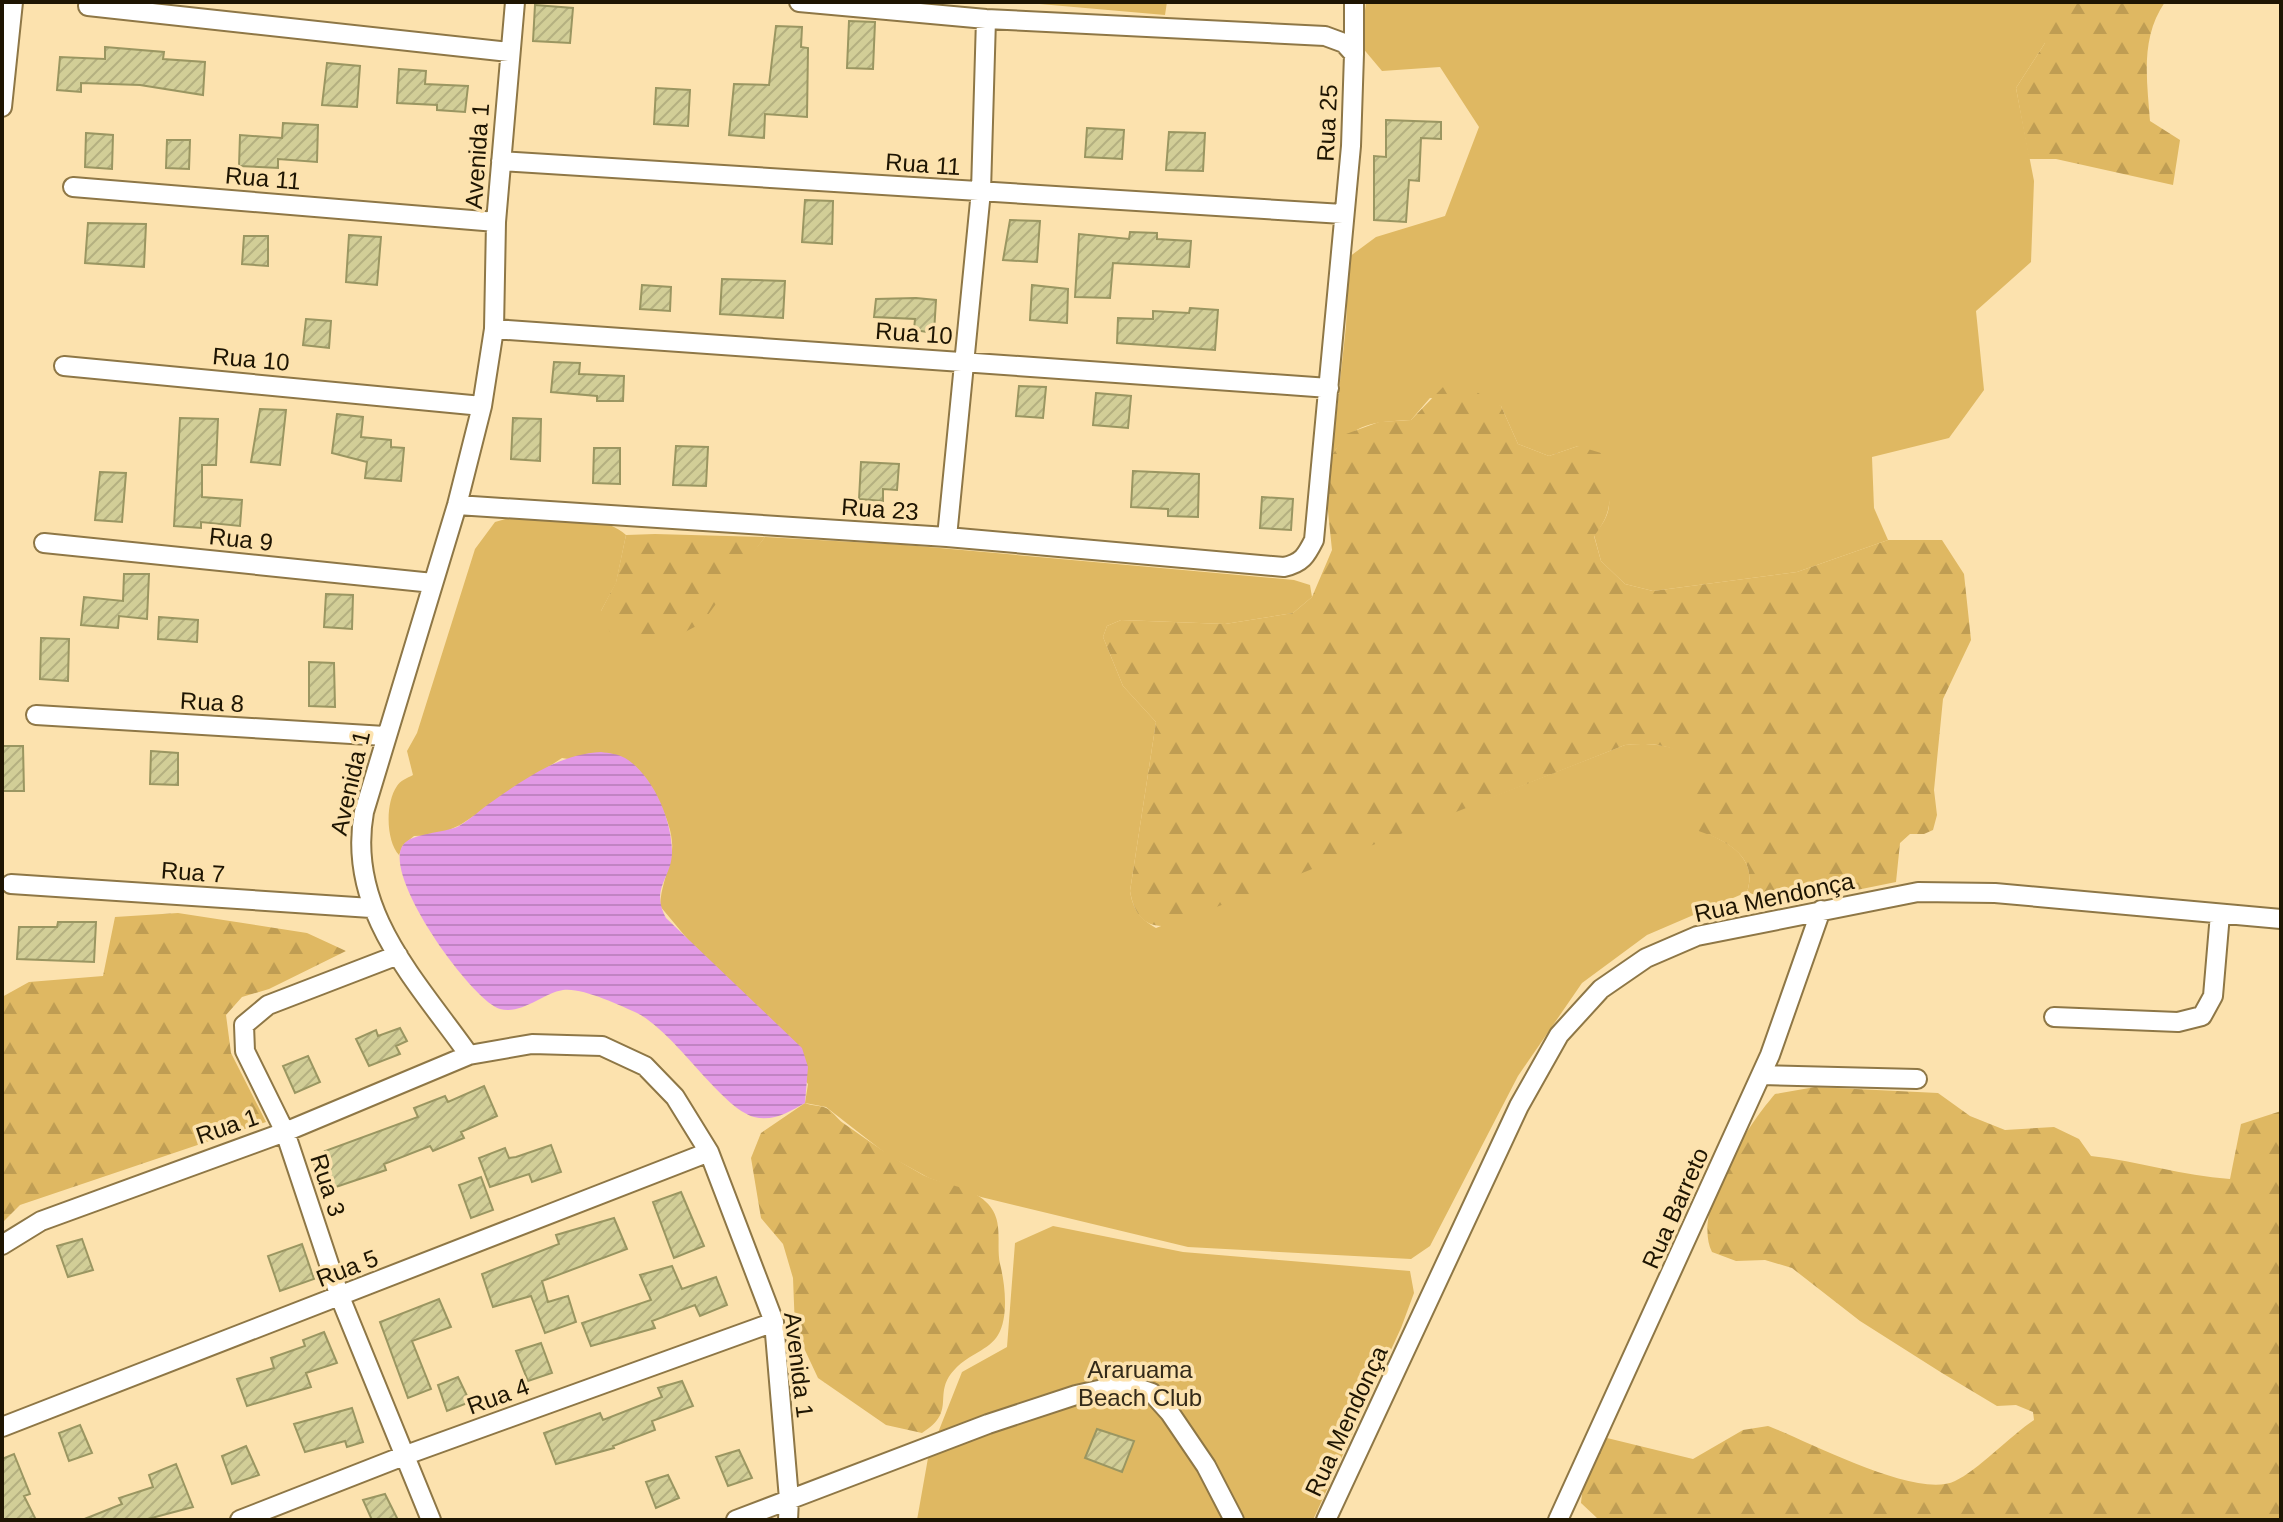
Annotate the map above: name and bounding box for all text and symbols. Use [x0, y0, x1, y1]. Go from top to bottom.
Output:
street label: Rua 25 [1311, 84, 1343, 162]
street label: Avenida 1 [460, 102, 494, 210]
street label: Rua 11 [884, 148, 962, 180]
street label: Rua 11 [224, 161, 302, 195]
street label: Rua 10 [874, 317, 954, 349]
street label: Rua 10 [211, 342, 291, 376]
street label: Rua 23 [840, 493, 920, 525]
street label: Rua 9 [208, 522, 274, 556]
street label: Rua 8 [179, 687, 245, 717]
street label: Avenida 1 [325, 728, 375, 838]
street label: Rua 7 [160, 856, 226, 888]
street label: Rua Mendonça [1692, 867, 1857, 927]
street label: Rua 1 [192, 1103, 262, 1149]
street label: Rua Barreto [1636, 1143, 1714, 1273]
street label: Rua 3 [305, 1150, 351, 1220]
street label: Rua 5 [312, 1244, 382, 1292]
street label: Avenida 1 [779, 1311, 819, 1419]
street label: Rua Mendonça [1299, 1341, 1393, 1500]
park label: Araruama Beach Club [1078, 1356, 1202, 1411]
street label: Rua 4 [463, 1372, 533, 1420]

